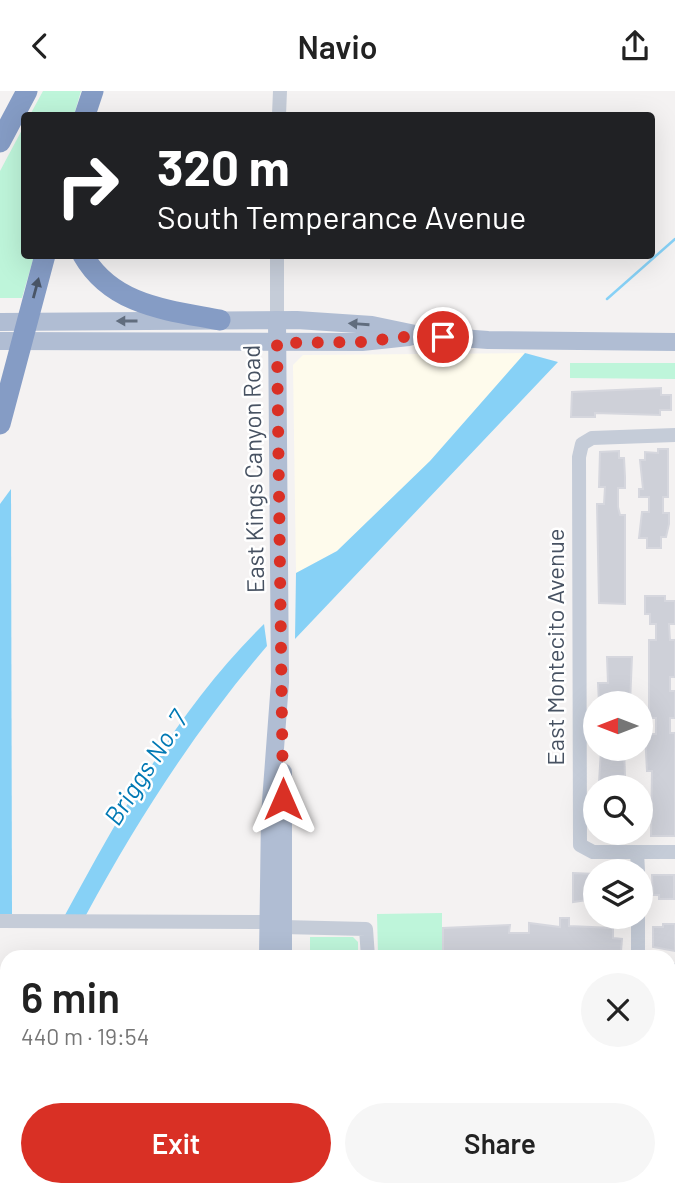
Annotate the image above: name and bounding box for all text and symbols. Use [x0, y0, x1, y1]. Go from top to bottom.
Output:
icon: back [21, 27, 59, 65]
text: Navio [298, 27, 377, 65]
icon: share [616, 27, 654, 65]
text: 320 m [157, 137, 290, 196]
icon: right [42, 140, 133, 231]
text: South Temperance Avenue [157, 197, 526, 235]
one-way arrow [31, 277, 42, 299]
pin [413, 307, 473, 367]
one-way arrow [116, 315, 138, 327]
one-way arrow [348, 318, 370, 329]
icon: arrive [424, 318, 462, 356]
street label: East Kings Canyon Road [236, 345, 269, 594]
street label: East Montecito Avenue [540, 528, 569, 766]
north arrow [583, 691, 653, 761]
map controls [583, 691, 653, 929]
water label: Briggs No. 7 [96, 703, 194, 830]
position arrow [246, 762, 320, 836]
button: search [583, 775, 653, 845]
button: layers [583, 859, 653, 929]
text: 6 min [21, 971, 120, 1021]
button: close [581, 973, 655, 1047]
text: 440 m · 19:54 [21, 1022, 149, 1050]
button: Exit [21, 1103, 331, 1183]
button: Share [345, 1103, 655, 1183]

